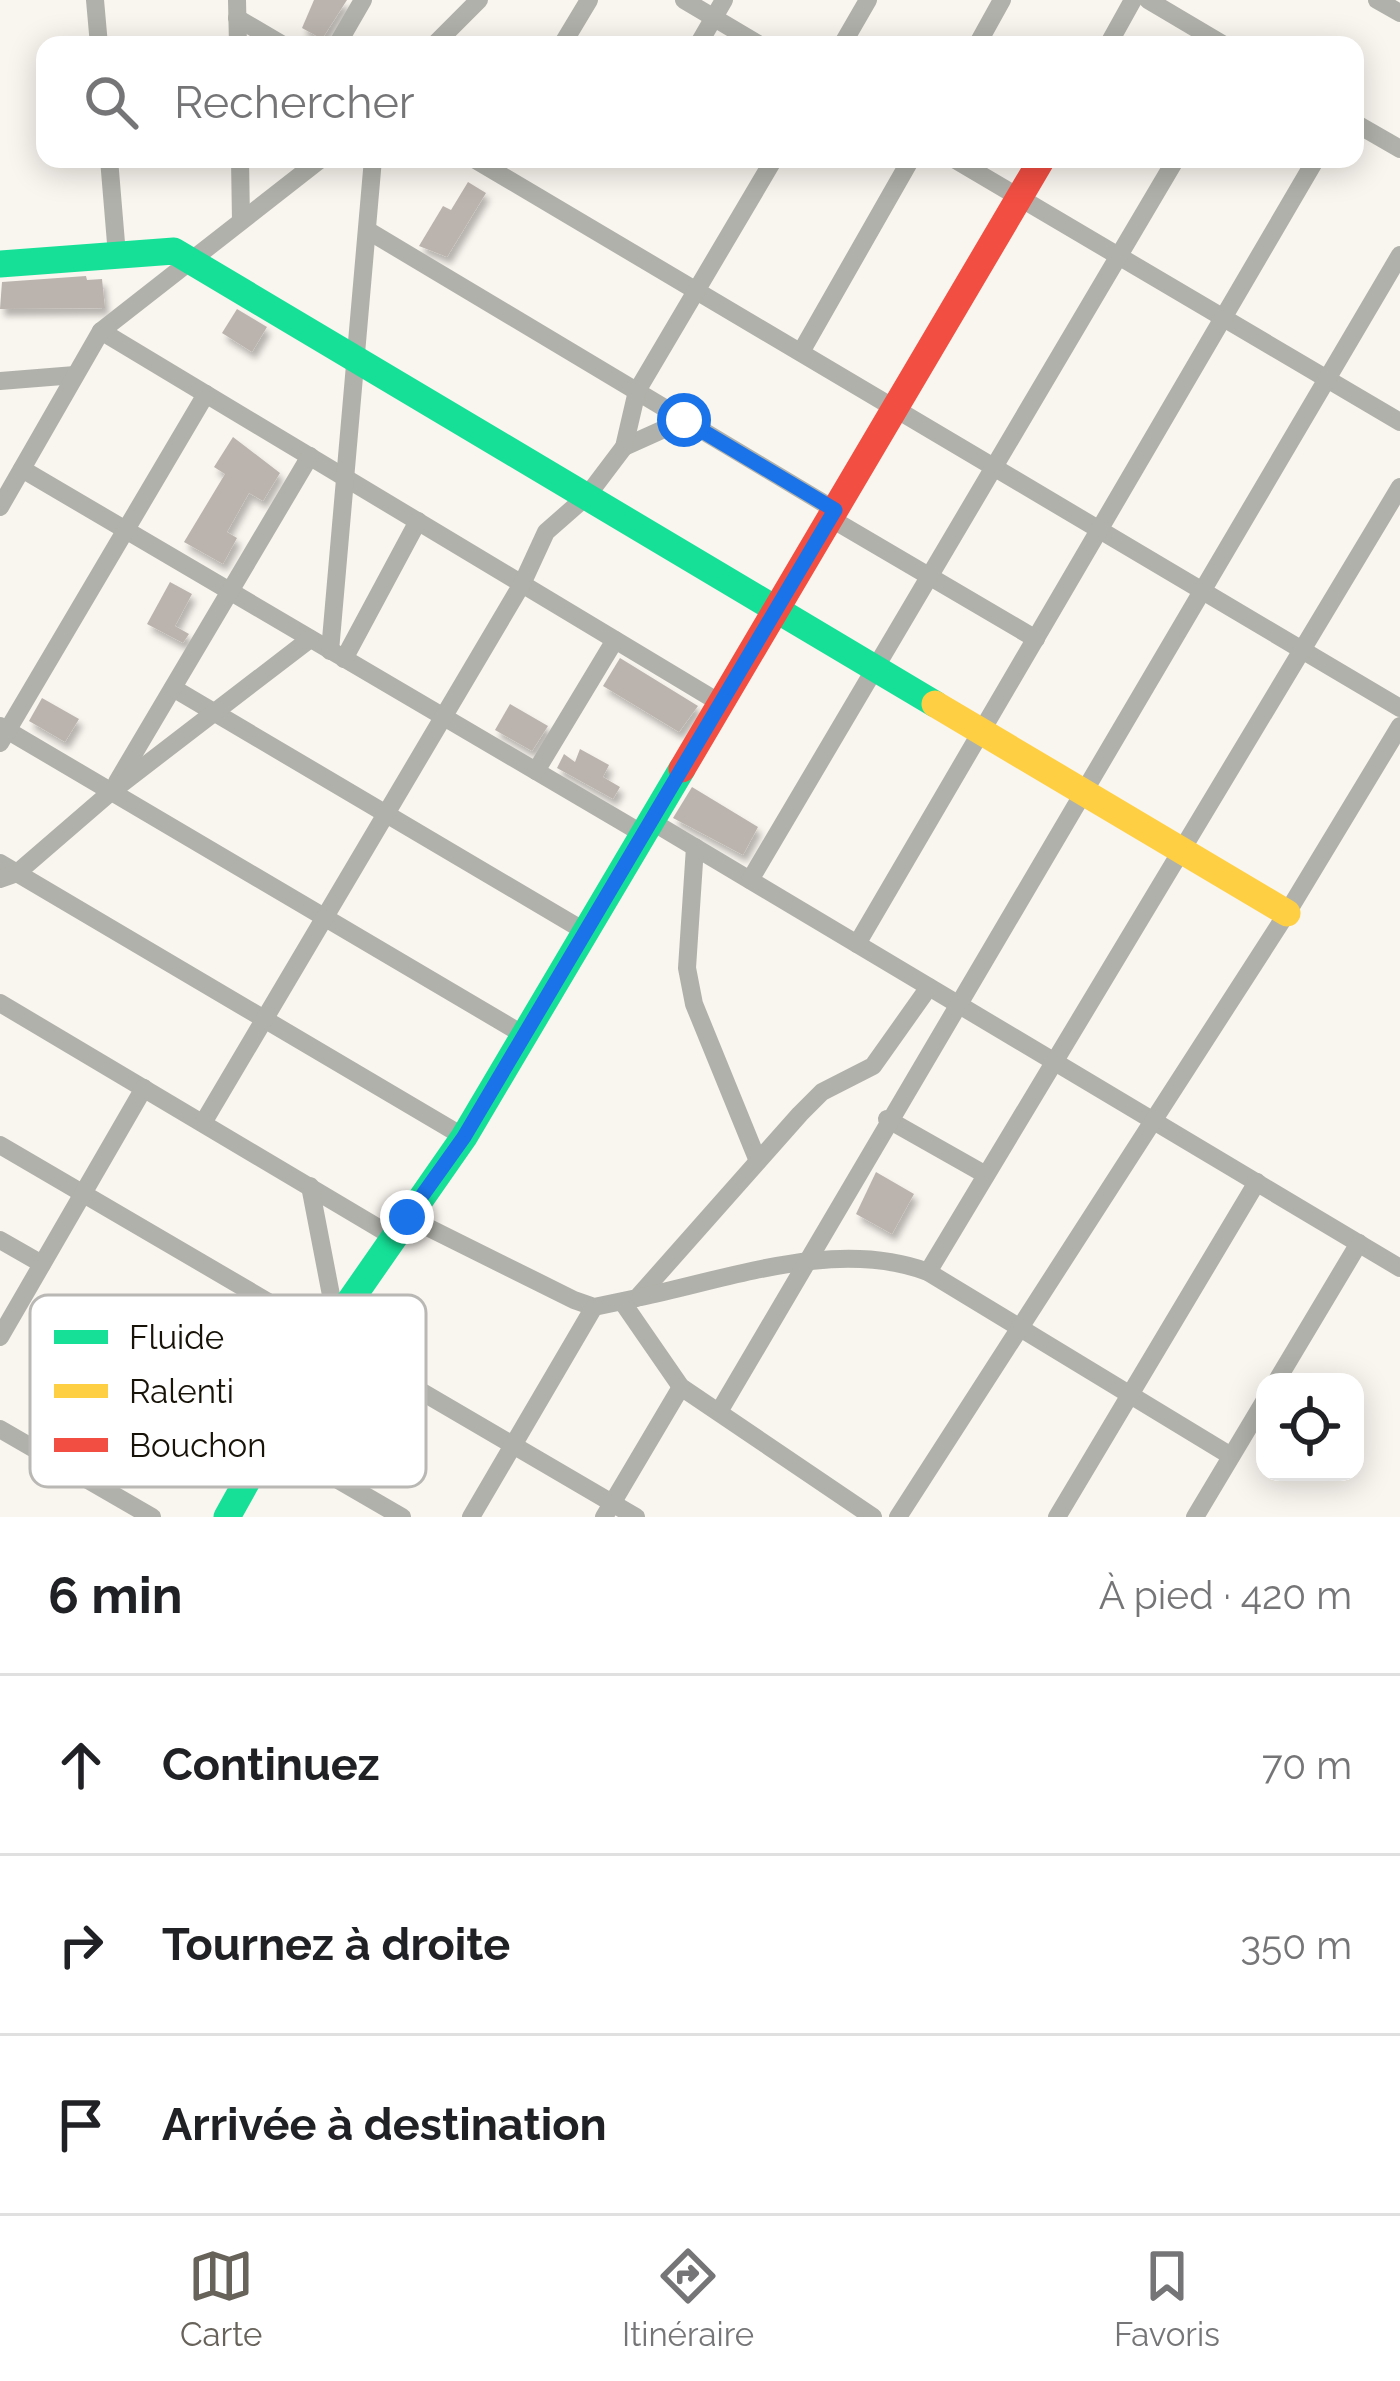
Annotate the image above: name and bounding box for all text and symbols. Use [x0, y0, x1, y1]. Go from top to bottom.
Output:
search box [36, 36, 1364, 168]
icon: search [78, 69, 144, 135]
text: Rechercher [174, 76, 415, 129]
route start [657, 393, 711, 447]
route end [380, 1190, 434, 1244]
legend [30, 1295, 426, 1487]
text: Fluide [129, 1318, 224, 1357]
text: Ralenti [129, 1372, 234, 1411]
map controls [1256, 1373, 1364, 1481]
button: locate [1256, 1373, 1364, 1481]
text: Bouchon [129, 1426, 266, 1465]
text: 6 min [48, 1565, 183, 1625]
text: À pied · 420 m [1099, 1572, 1352, 1618]
icon: ahead [48, 1732, 114, 1798]
text: Continuez [162, 1738, 380, 1791]
text: 70 m [1262, 1742, 1352, 1788]
icon: right [48, 1912, 114, 1978]
text: Tournez à droite [162, 1918, 510, 1971]
text: 350 m [1240, 1922, 1352, 1968]
icon: arrive [48, 2092, 114, 2158]
text: Arrivée à destination [162, 2098, 607, 2151]
tab: Carte [180, 2243, 262, 2354]
tab: Itinéraire [622, 2243, 754, 2354]
tab: Favoris [1114, 2243, 1220, 2354]

